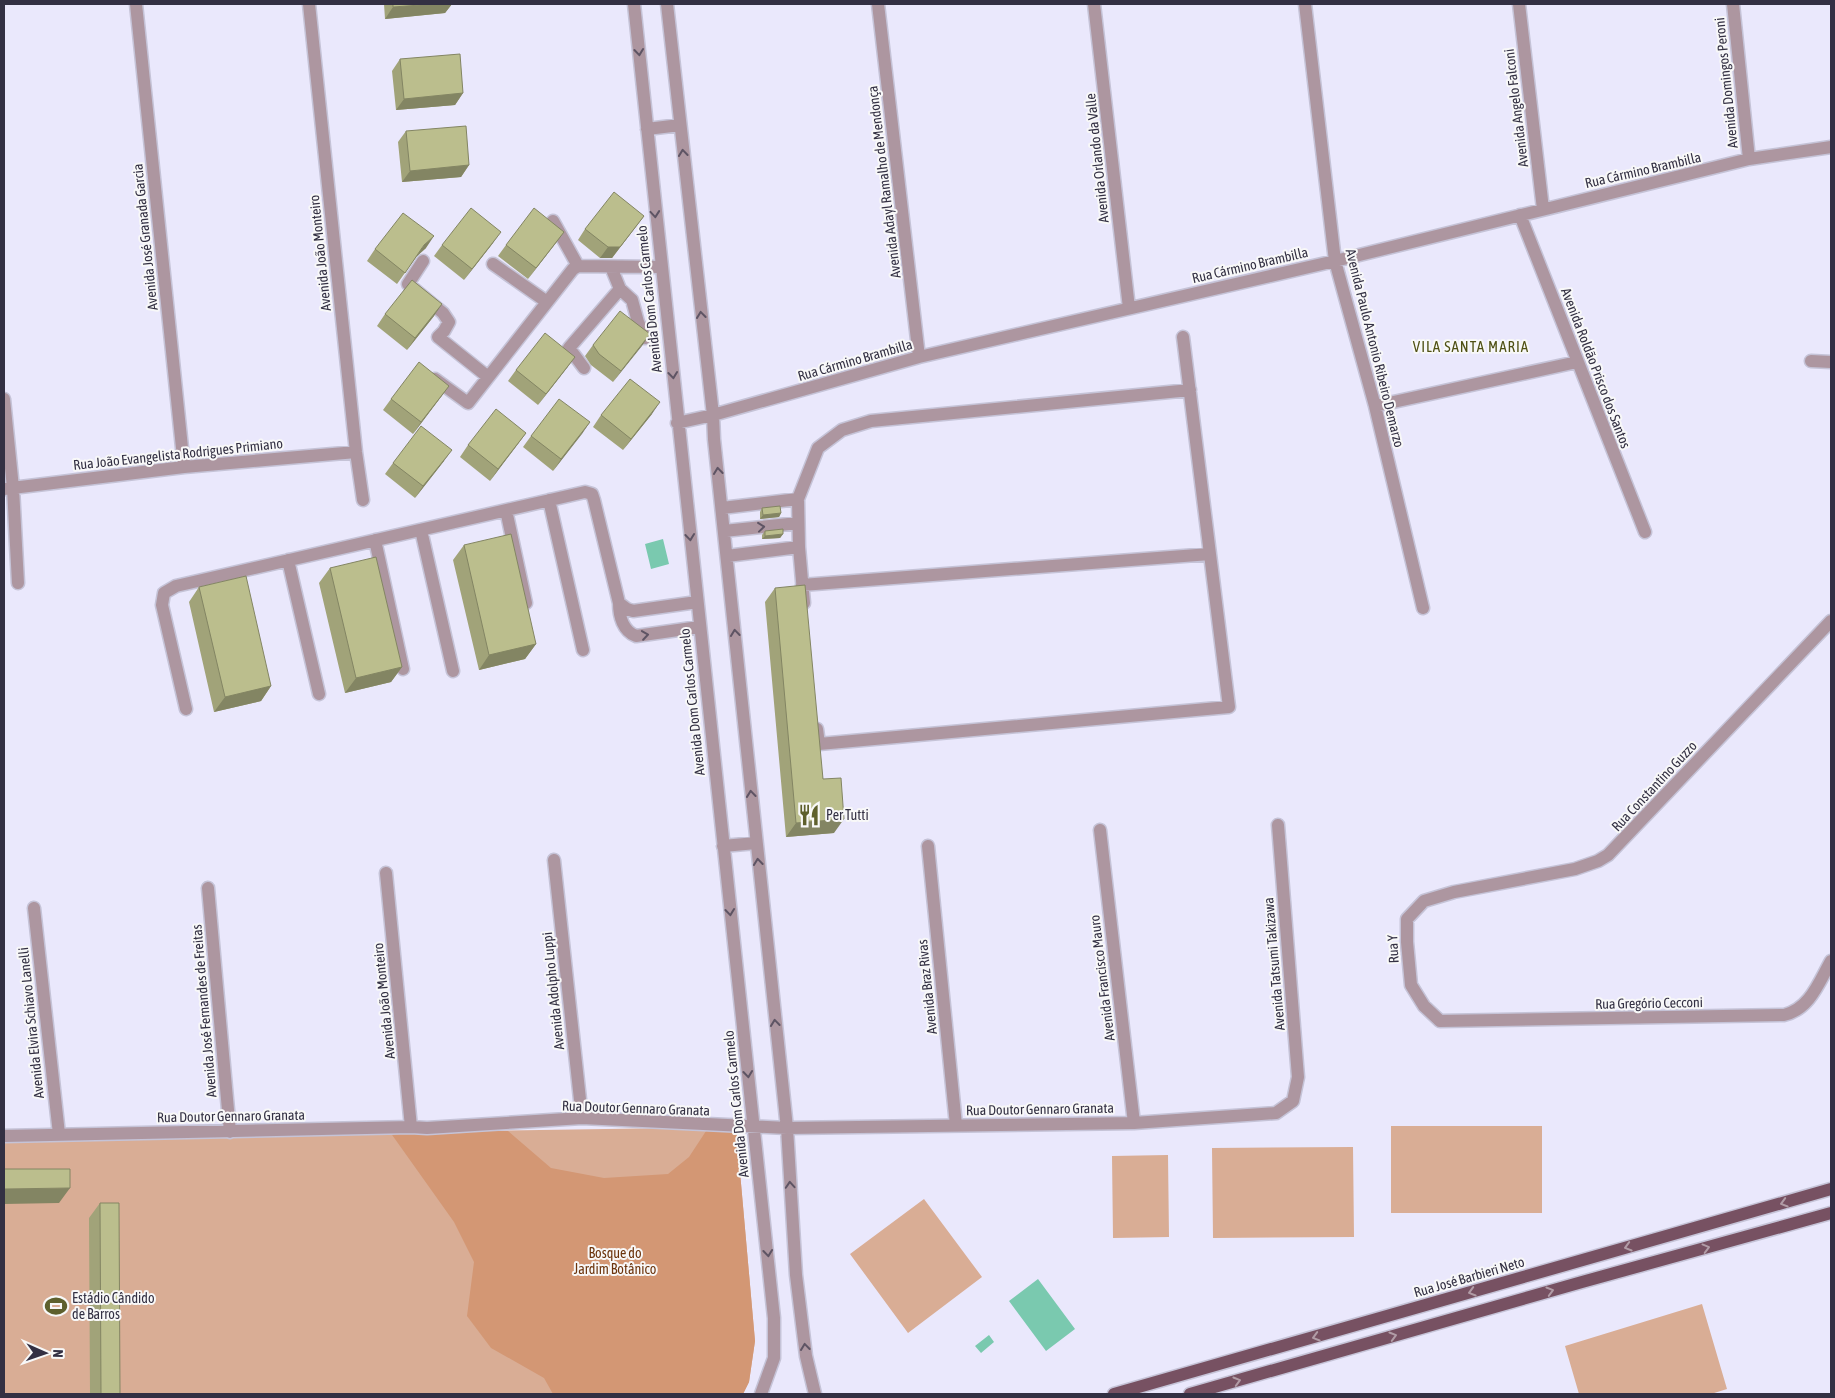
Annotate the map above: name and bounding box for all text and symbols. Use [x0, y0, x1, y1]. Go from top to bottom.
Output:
street label: Avenida Domingos Peroni [1711, 17, 1741, 149]
street label: Avenida Angelo Falconi [1501, 48, 1531, 168]
one-way arrow [633, 49, 644, 57]
street label: Avenida Adayl Ramalho de Mendonça [864, 85, 904, 279]
street label: Avenida Orlando da Valle [1082, 93, 1112, 223]
one-way arrow [678, 149, 689, 157]
street label: Rua Cármino Brambilla [1583, 149, 1703, 191]
street label: Avenida José Granada Garcia [129, 163, 161, 311]
street label: Avenida João Monteiro [306, 194, 334, 312]
one-way arrow [650, 210, 661, 218]
street label: Avenida Dom Carlos Carmelo [633, 225, 665, 373]
street label: Rua Cármino Brambilla [1190, 244, 1310, 286]
street label: Avenida Paulo Antonio Ribeiro Demarzo [1343, 247, 1407, 449]
street label: Avenida Roldão Prisco dos Santos [1558, 286, 1634, 450]
one-way arrow [696, 310, 707, 318]
street label: Rua Cármino Brambilla [796, 336, 914, 384]
district label: VILA SANTA MARIA [1413, 338, 1529, 355]
one-way arrow [667, 372, 678, 380]
street label: Rua João Evangelista Rodrigues Primiano [72, 435, 284, 473]
one-way arrow [713, 467, 724, 475]
one-way arrow [757, 522, 765, 533]
one-way arrow [684, 533, 695, 541]
street label: Avenida Dom Carlos Carmelo [676, 628, 708, 776]
one-way arrow [729, 628, 740, 636]
one-way arrow [641, 630, 649, 641]
street label: Rua Constantino Guzzo [1608, 738, 1700, 834]
one-way arrow [746, 790, 757, 798]
restaurant icon: Per Tutti [796, 802, 822, 828]
place label: Per Tutti [826, 807, 869, 823]
one-way arrow [753, 857, 764, 865]
street label: Avenida Tatsumi Takizawa [1260, 897, 1288, 1031]
one-way arrow [724, 908, 735, 916]
street label: Avenida Francisco Mauro [1086, 914, 1118, 1042]
street label: Avenida José Fernandes de Freitas [188, 924, 220, 1098]
street label: Avenida Adolpho Luppi [539, 931, 567, 1051]
street label: Rua Y [1384, 934, 1402, 964]
street label: Avenida Braz Rivas [914, 939, 940, 1035]
street label: Avenida João Monteiro [370, 942, 398, 1060]
street label: Avenida Elvira Schiavo Lanelli [15, 947, 47, 1099]
street label: Rua Gregório Cecconi [1595, 994, 1703, 1012]
one-way arrow [770, 1019, 781, 1027]
street label: Avenida Dom Carlos Carmelo [720, 1030, 752, 1178]
one-way arrow [742, 1070, 753, 1078]
street label: Rua Doutor Gennaro Granata [562, 1097, 710, 1119]
street label: Rua Doutor Gennaro Granata [966, 1100, 1114, 1118]
street label: Rua Doutor Gennaro Granata [157, 1107, 305, 1125]
one-way arrow [785, 1181, 796, 1189]
one-way arrow [1781, 1197, 1789, 1207]
one-way arrow [1625, 1242, 1633, 1252]
one-way arrow [1702, 1243, 1710, 1253]
park label: Bosque do Jardim Botânico [574, 1245, 656, 1277]
one-way arrow [762, 1249, 773, 1257]
street label: Rua José Barbieri Neto [1412, 1254, 1526, 1300]
one-way arrow [1467, 1286, 1476, 1297]
one-way arrow [1545, 1287, 1553, 1297]
place label: Estádio Cândido de Barros [72, 1290, 154, 1322]
sports icon: Estádio Cândido de Barros [43, 1293, 69, 1319]
north arrow [20, 1328, 70, 1378]
one-way arrow [1312, 1331, 1320, 1341]
one-way arrow [1389, 1332, 1397, 1342]
one-way arrow [800, 1342, 810, 1351]
text: N [50, 1349, 66, 1358]
one-way arrow [1233, 1376, 1241, 1386]

